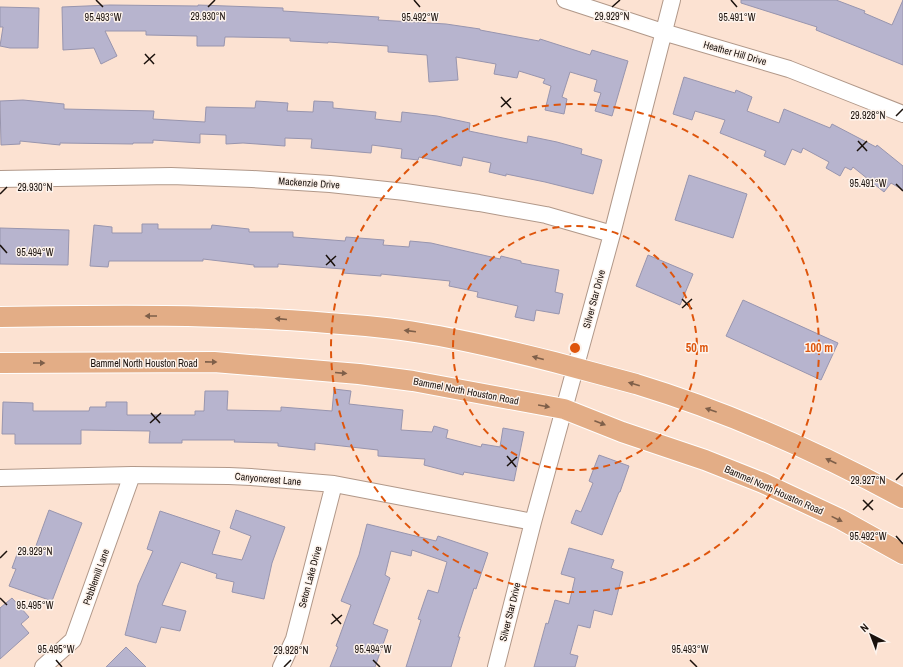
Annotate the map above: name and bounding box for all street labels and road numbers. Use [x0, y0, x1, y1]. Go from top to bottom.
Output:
street label: Heather Hill Drive [702, 38, 769, 68]
street label: Mackenzie Drive [278, 174, 341, 192]
street label: Silver Star Drive [580, 268, 608, 330]
street label: Bammel North Houston Road [90, 357, 198, 370]
street label: Bammel North Houston Road [412, 374, 520, 408]
street label: Bammel North Houston Road [722, 462, 826, 518]
street label: Canyoncrest Lane [234, 470, 302, 488]
street label: Seton Lake Drive [296, 544, 325, 609]
street label: Pebblemill Lane [80, 547, 112, 607]
street label: Silver Star Drive [496, 581, 524, 643]

